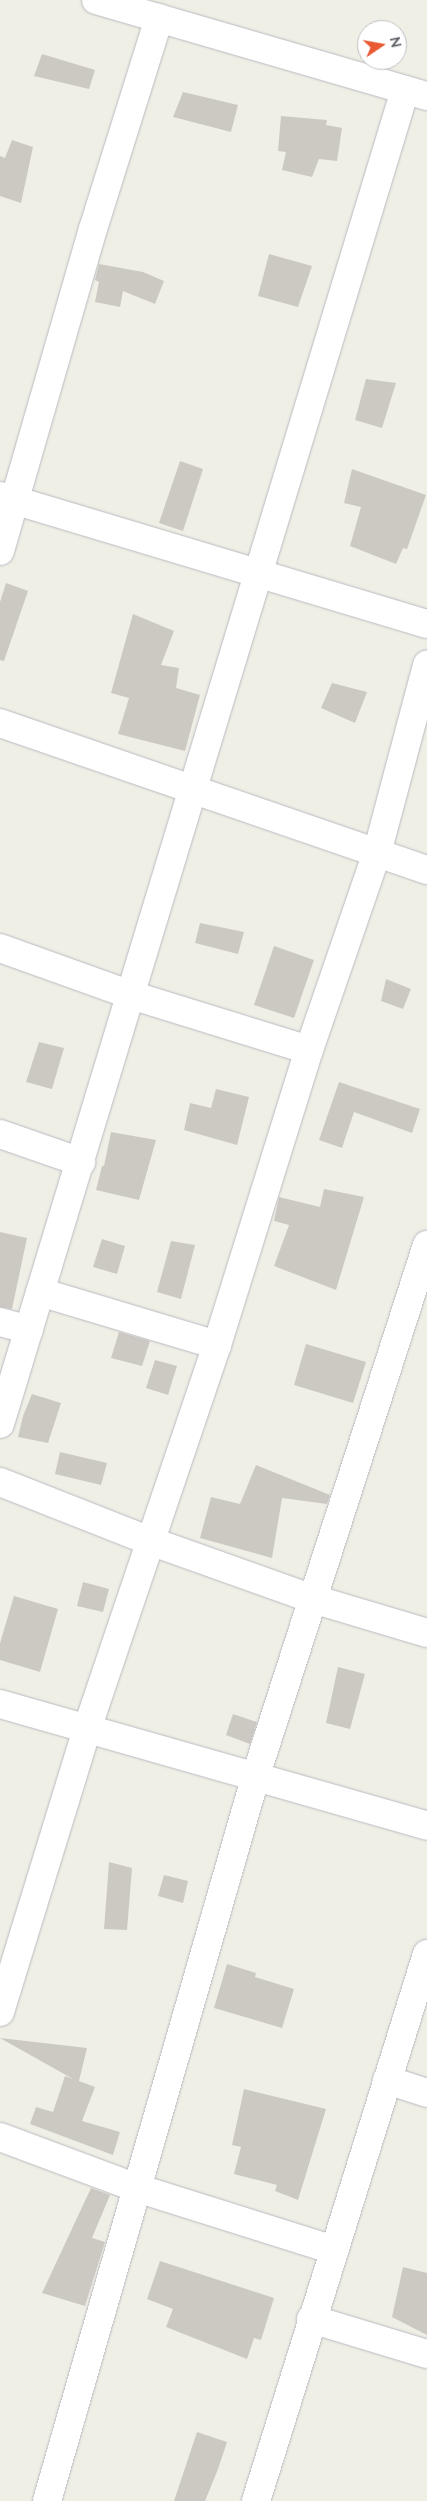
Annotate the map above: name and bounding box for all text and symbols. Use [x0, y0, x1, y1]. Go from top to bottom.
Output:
north arrow [357, 20, 407, 70]
text: N [386, 35, 406, 49]

